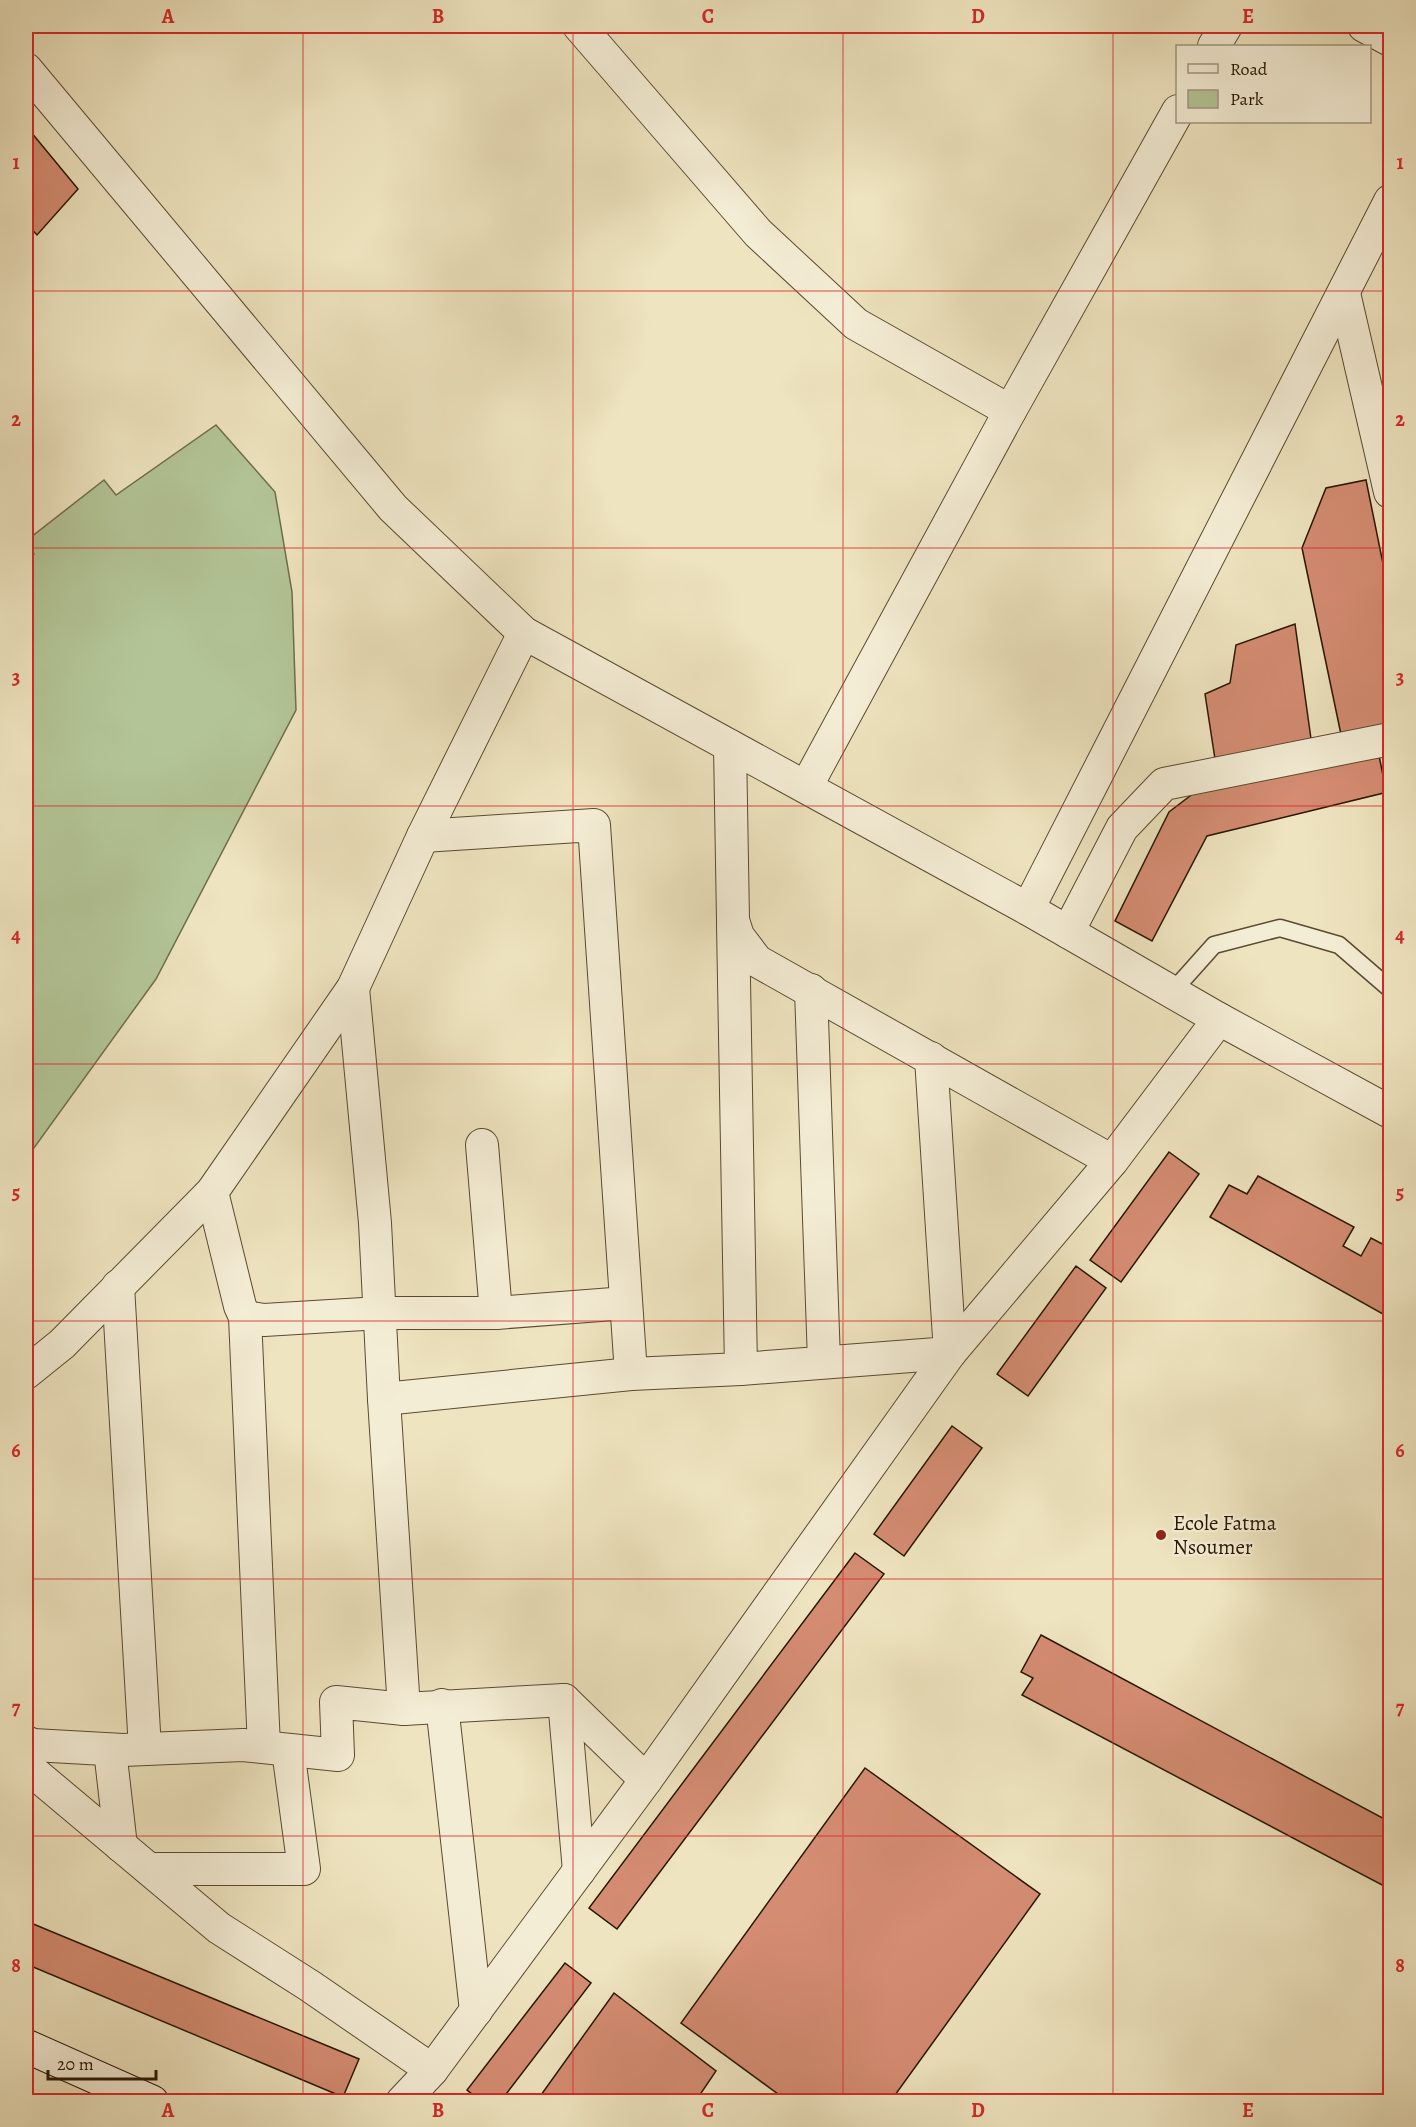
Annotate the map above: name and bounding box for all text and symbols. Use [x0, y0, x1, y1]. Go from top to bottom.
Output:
text: A [161, 3, 175, 30]
text: B [432, 3, 444, 30]
text: C [702, 3, 714, 30]
text: D [971, 3, 985, 30]
text: E [1242, 3, 1254, 30]
legend [1176, 45, 1371, 123]
text: Road [1230, 57, 1268, 81]
text: Park [1230, 87, 1264, 111]
text: 1 [12, 149, 20, 176]
text: 1 [1396, 149, 1404, 176]
text: 2 [11, 406, 21, 433]
text: 2 [1395, 406, 1405, 433]
text: 3 [12, 664, 20, 691]
text: 3 [1396, 664, 1404, 691]
text: 4 [11, 922, 21, 949]
text: 4 [1395, 922, 1405, 949]
text: 5 [12, 1179, 20, 1206]
text: 5 [1396, 1179, 1404, 1206]
text: 6 [11, 1437, 21, 1464]
text: 6 [1395, 1437, 1405, 1464]
place label: Ecole Fatma Nsoumer [1173, 1509, 1277, 1561]
marker: Ecole Fatma Nsoumer [1154, 1528, 1168, 1542]
text: 7 [12, 1694, 21, 1721]
text: 7 [1396, 1694, 1405, 1721]
text: 8 [11, 1952, 21, 1979]
text: 8 [1395, 1952, 1405, 1979]
scale bar [48, 2043, 156, 2081]
text: 20 m [57, 2052, 94, 2076]
text: A [161, 2097, 175, 2124]
text: B [432, 2097, 444, 2124]
text: C [702, 2097, 714, 2124]
text: D [971, 2097, 985, 2124]
text: E [1242, 2097, 1254, 2124]

